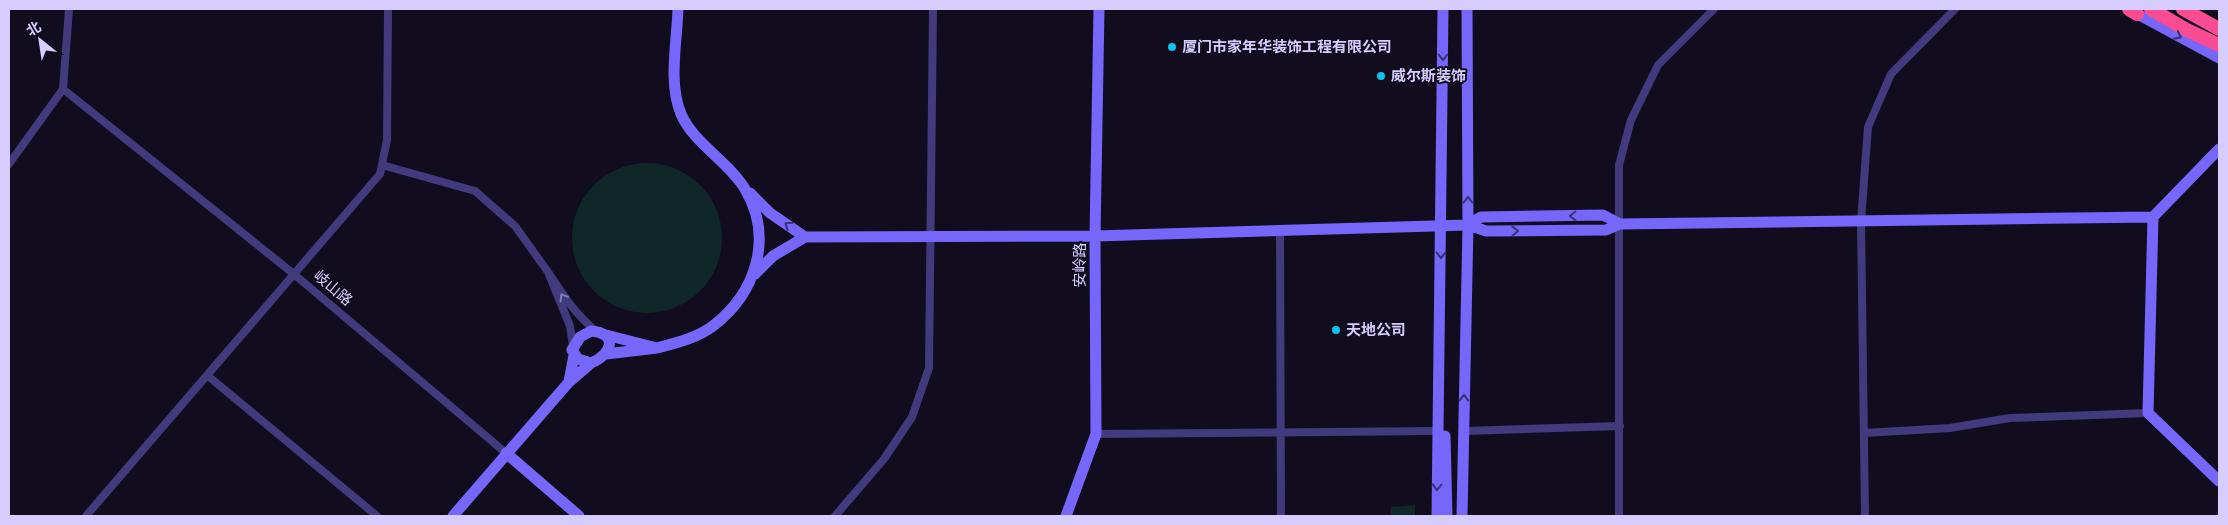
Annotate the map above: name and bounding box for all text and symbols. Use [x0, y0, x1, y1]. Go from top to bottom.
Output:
north arrow [15, 15, 65, 65]
text: 北 [23, 18, 44, 39]
one-way arrow [2173, 30, 2182, 40]
place label: 厦门市家年华装饰工程有限公司 [1182, 38, 1392, 56]
marker: 厦门市家年华装饰工程有限公司 [1166, 41, 1178, 53]
one-way arrow [1438, 54, 1448, 62]
place label: 威尔斯装饰 [1391, 67, 1466, 85]
marker: 威尔斯装饰 [1375, 70, 1387, 82]
one-way arrow [1463, 196, 1473, 204]
one-way arrow [1569, 210, 1577, 221]
one-way arrow [784, 222, 794, 231]
one-way arrow [1512, 226, 1520, 236]
street label: 安岭路 [1071, 242, 1089, 288]
one-way arrow [1436, 252, 1446, 259]
street label: 岐山路 [310, 267, 356, 309]
one-way arrow [560, 293, 570, 302]
place label: 天地公司 [1346, 321, 1406, 339]
marker: 天地公司 [1330, 324, 1342, 336]
one-way arrow [1459, 393, 1469, 401]
one-way arrow [1432, 484, 1442, 492]

